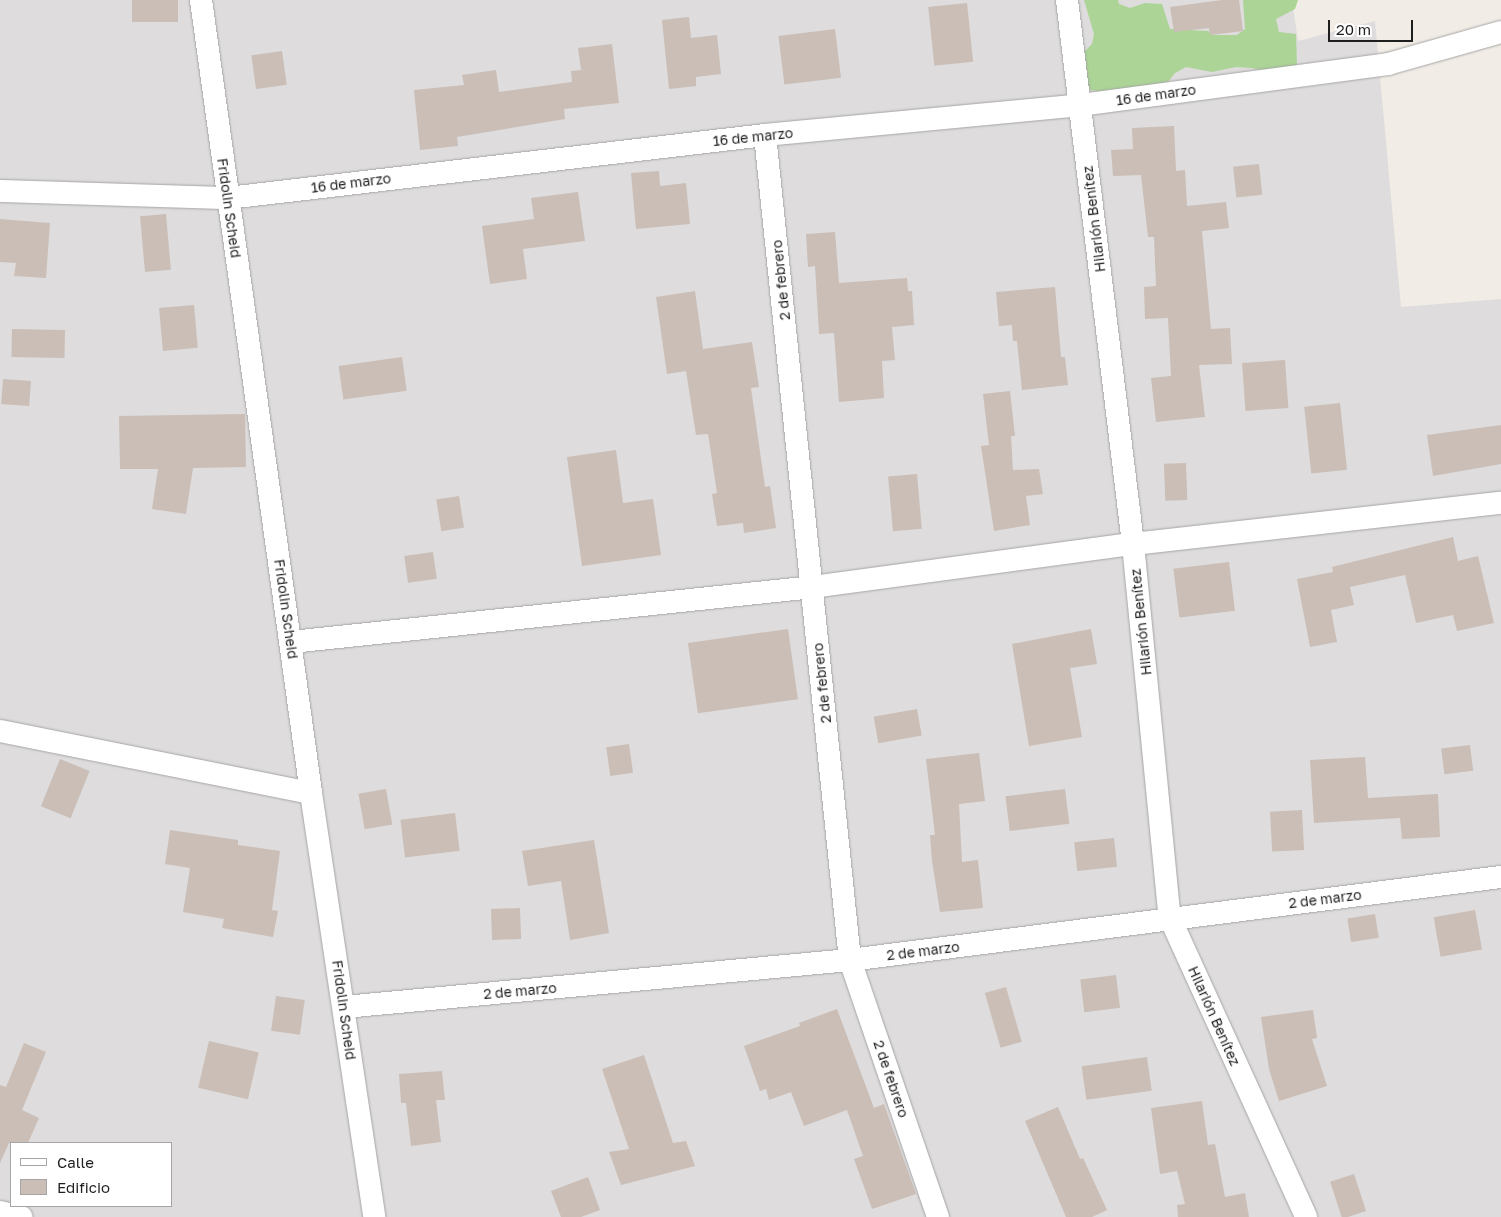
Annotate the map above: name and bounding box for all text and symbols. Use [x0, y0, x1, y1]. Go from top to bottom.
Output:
scale bar [1331, 10, 1416, 42]
text: 20 m [1336, 20, 1371, 38]
street label: 16 de marzo [1115, 81, 1197, 109]
street label: 16 de marzo [712, 124, 794, 150]
street label: Fridolin Scheid [214, 157, 244, 259]
street label: Hilarión Benítez [1079, 165, 1109, 273]
street label: 16 de marzo [310, 170, 392, 196]
street label: 2 de febrero [768, 239, 794, 321]
street label: Fridolin Scheid [271, 558, 301, 660]
street label: Hilarión Benítez [1127, 568, 1155, 676]
street label: 2 de febrero [809, 642, 835, 724]
street label: 2 de marzo [1288, 886, 1362, 912]
street label: 2 de marzo [886, 938, 960, 964]
street label: Fridolin Scheid [329, 959, 359, 1061]
street label: Hilarión Benítez [1185, 964, 1243, 1068]
street label: 2 de marzo [483, 979, 557, 1003]
street label: 2 de febrero [870, 1038, 912, 1120]
legend [10, 1142, 172, 1207]
text: Calle [57, 1153, 94, 1171]
text: Edificio [57, 1178, 110, 1196]

